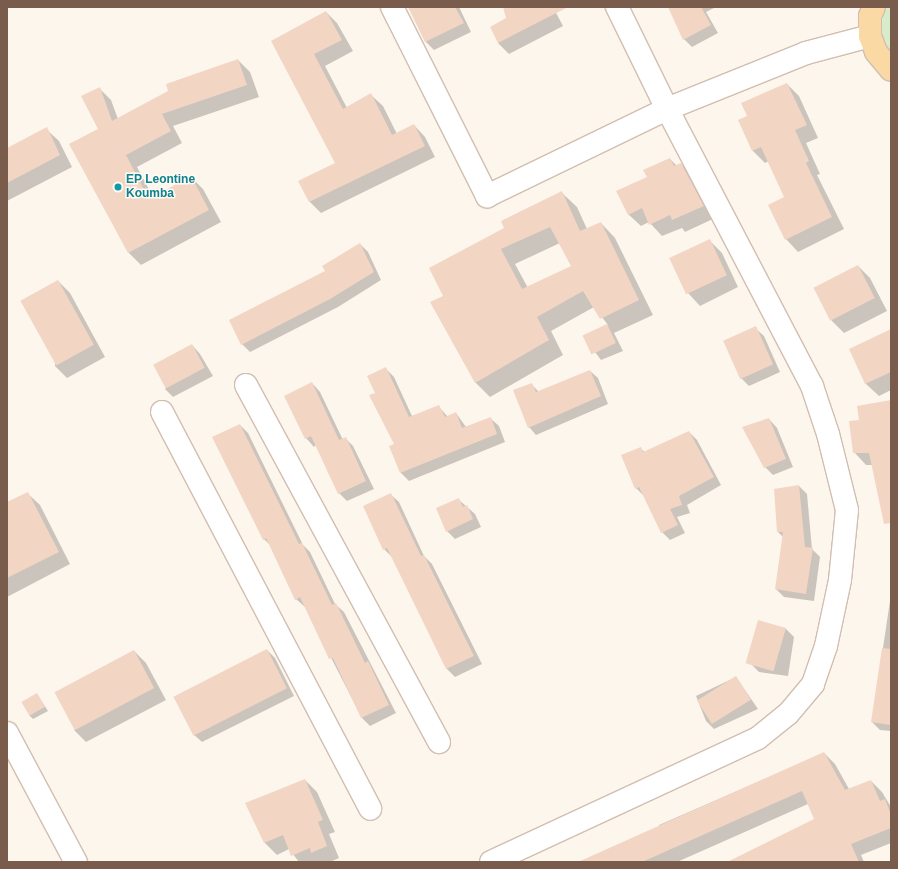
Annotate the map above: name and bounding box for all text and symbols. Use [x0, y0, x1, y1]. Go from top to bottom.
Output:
place label: EP Leontine Koumba [126, 173, 195, 201]
marker: EP Leontine Koumba [113, 182, 123, 192]

